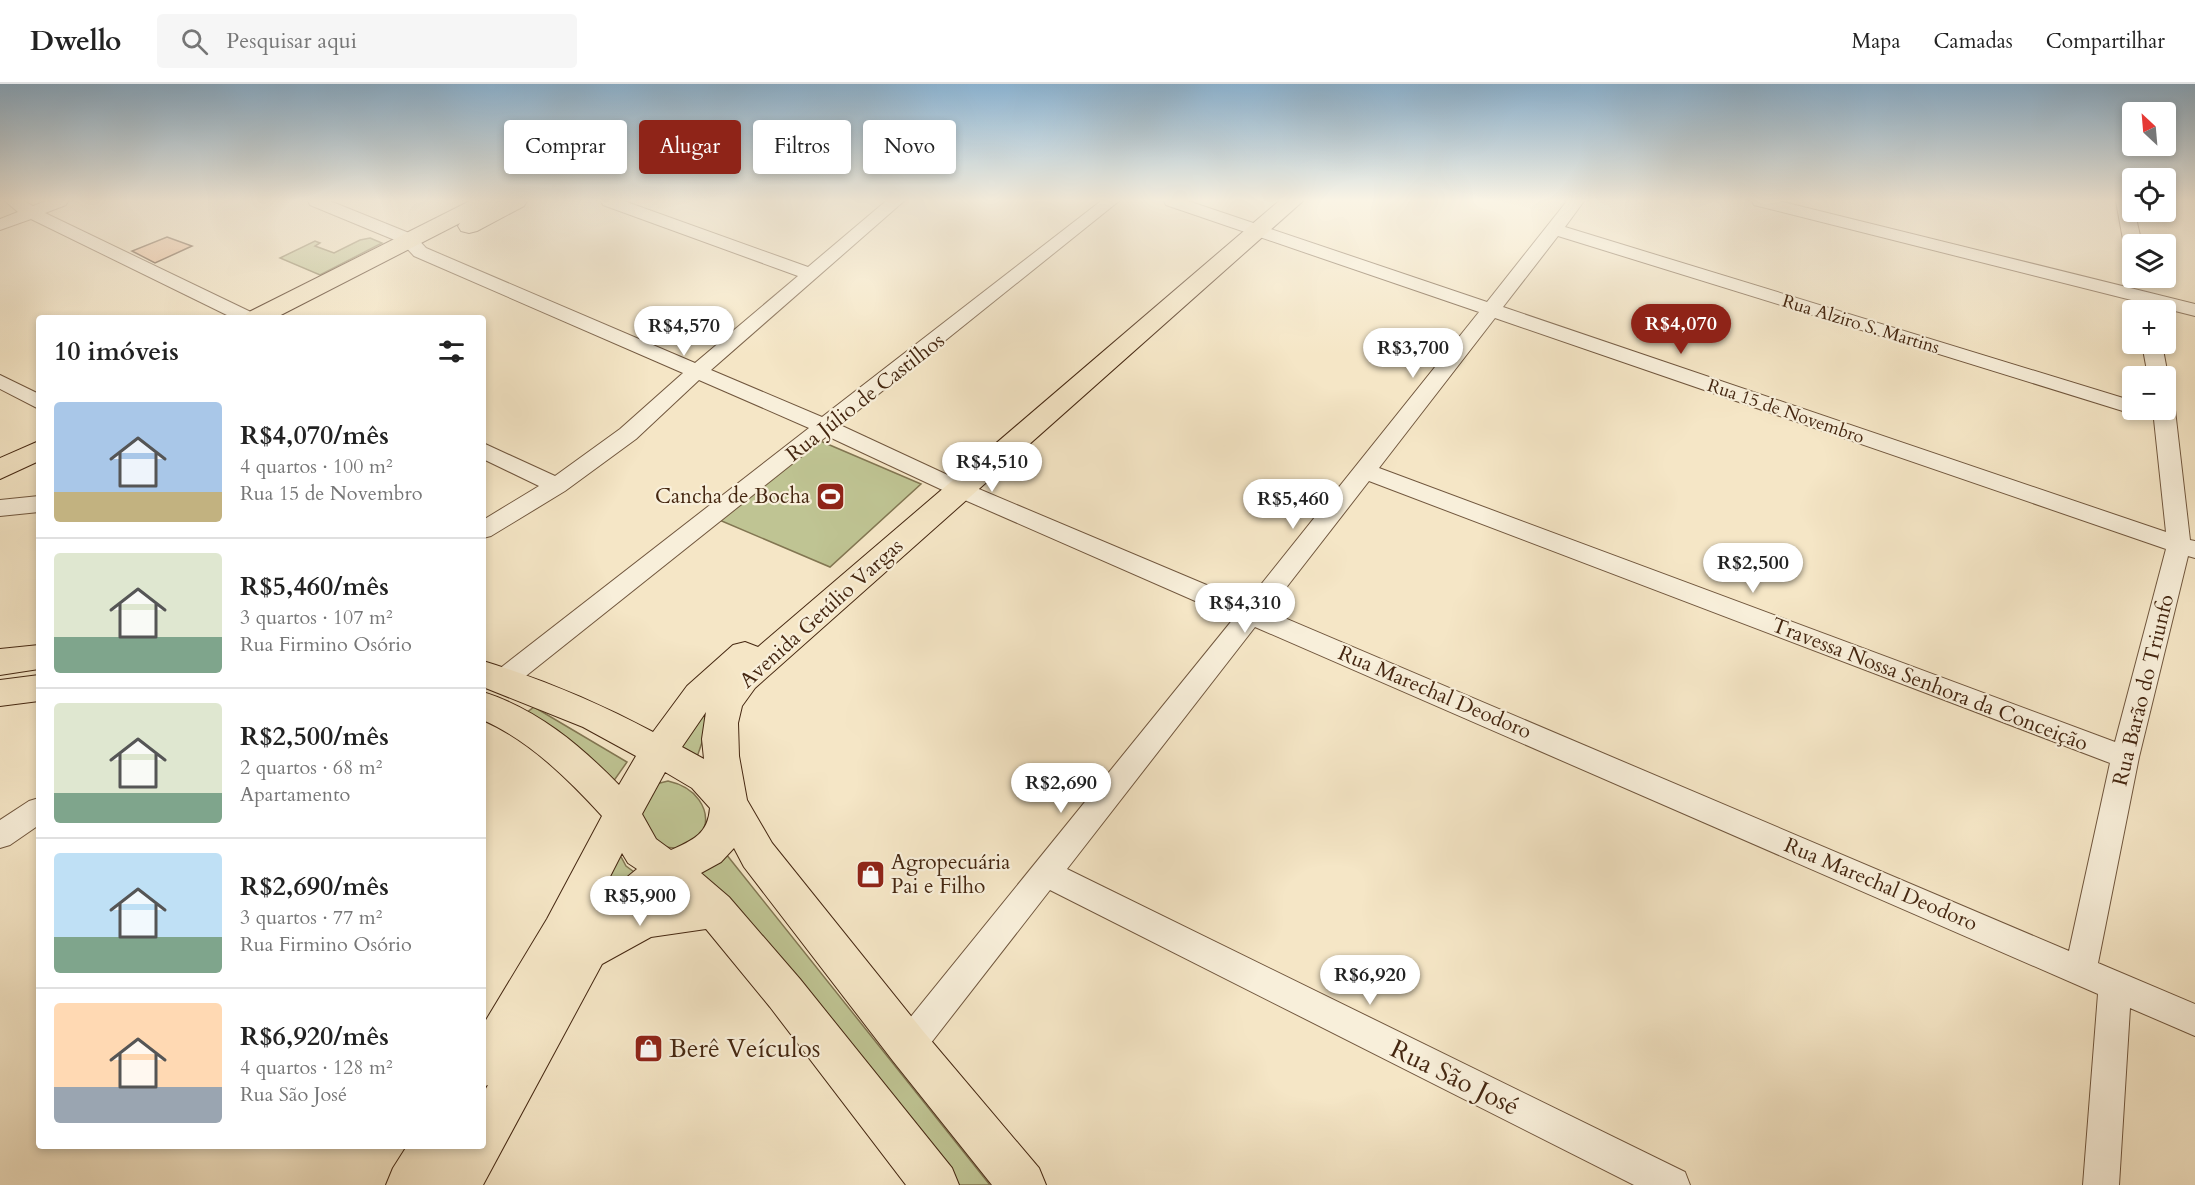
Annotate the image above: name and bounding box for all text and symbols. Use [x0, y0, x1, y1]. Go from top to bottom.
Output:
search box [157, 14, 577, 68]
text: Dwello [30, 22, 121, 60]
icon: search [178, 25, 211, 58]
text: Pesquisar aqui [226, 26, 357, 56]
text: Mapa [1851, 27, 1901, 56]
text: Camadas [1934, 27, 2013, 56]
text: Compartilhar [2046, 27, 2165, 56]
north arrow [2122, 102, 2176, 156]
map controls [2122, 102, 2176, 420]
chip: Comprar [504, 120, 627, 174]
chip: Alugar [639, 120, 741, 174]
chip: Filtros [753, 120, 851, 174]
chip: Novo [863, 120, 956, 174]
button: locate [2122, 168, 2176, 222]
button: layers [2122, 234, 2176, 288]
street label: Rua Alziro S. Martins [1779, 289, 1943, 360]
button: + [2122, 300, 2176, 354]
pin: R$4,070 [1626, 304, 1736, 355]
pin: R$4,570 [629, 306, 739, 357]
text: R$4,070 [1645, 310, 1717, 337]
text: R$4,570 [648, 312, 720, 339]
street label: Rua Júlio de Castilhos [780, 326, 951, 469]
pin: R$3,700 [1358, 328, 1468, 379]
text: 10 imóveis [54, 334, 179, 369]
text: R$3,700 [1377, 334, 1449, 361]
icon: filters [435, 335, 468, 368]
button: − [2122, 366, 2176, 420]
street label: Rua 15 de Novembro [1704, 373, 1868, 450]
text: R$4,070/mês [240, 418, 389, 453]
icon: home [102, 426, 174, 498]
pin: R$4,510 [937, 442, 1047, 493]
text: R$4,510 [956, 448, 1028, 475]
text: 4 quartos · 100 m² [240, 453, 393, 480]
pin: R$5,460 [1238, 479, 1348, 530]
text: Rua 15 de Novembro [240, 480, 423, 507]
sports icon: Cancha de Bocha [815, 480, 847, 512]
place label: Cancha de Bocha [655, 482, 810, 511]
text: R$5,460 [1257, 485, 1329, 512]
street label: Avenida Getúlio Vargas [733, 532, 910, 695]
pin: R$2,500 [1698, 543, 1808, 594]
text: R$2,500 [1717, 549, 1789, 576]
text: R$5,460/mês [240, 569, 389, 604]
icon: home [102, 577, 174, 649]
pin: R$4,310 [1190, 583, 1300, 634]
text: R$4,310 [1209, 589, 1281, 616]
street label: Rua Barão do Triunfo [2106, 591, 2181, 789]
text: 3 quartos · 107 m² [240, 604, 393, 631]
street label: Travessa Nossa Senhora da Conceição [1767, 611, 2092, 758]
text: Rua Firmino Osório [240, 631, 412, 658]
street label: Rua Marechal Deodoro [1334, 639, 1536, 746]
text: R$2,500/mês [240, 719, 389, 754]
icon: home [102, 727, 174, 799]
text: 2 quartos · 68 m² [240, 754, 382, 781]
pin: R$2,690 [1006, 763, 1116, 814]
text: R$2,690 [1025, 769, 1097, 796]
text: Apartamento [240, 781, 350, 808]
street label: Rua Marechal Deodoro [1780, 831, 1982, 938]
place label: Agropecuária Pai e Filho [891, 848, 1010, 901]
shop icon: Agropecuária Pai e Filho [854, 858, 886, 890]
text: R$2,690/mês [240, 869, 389, 904]
pin: R$5,900 [585, 876, 695, 927]
icon: home [102, 877, 174, 949]
text: R$5,900 [604, 882, 676, 909]
text: 3 quartos · 77 m² [240, 904, 382, 931]
text: Rua Firmino Osório [240, 931, 412, 958]
pin: R$6,920 [1315, 955, 1425, 1006]
text: R$6,920 [1334, 961, 1406, 988]
text: R$6,920/mês [240, 1019, 389, 1054]
icon: home [102, 1027, 174, 1099]
place label: Berê Veículos [669, 1031, 820, 1066]
street label: Rua São José [1385, 1031, 1525, 1124]
shop icon: Berê Veículos [632, 1032, 664, 1064]
text: 4 quartos · 128 m² [240, 1054, 393, 1081]
text: Rua São José [240, 1081, 347, 1108]

